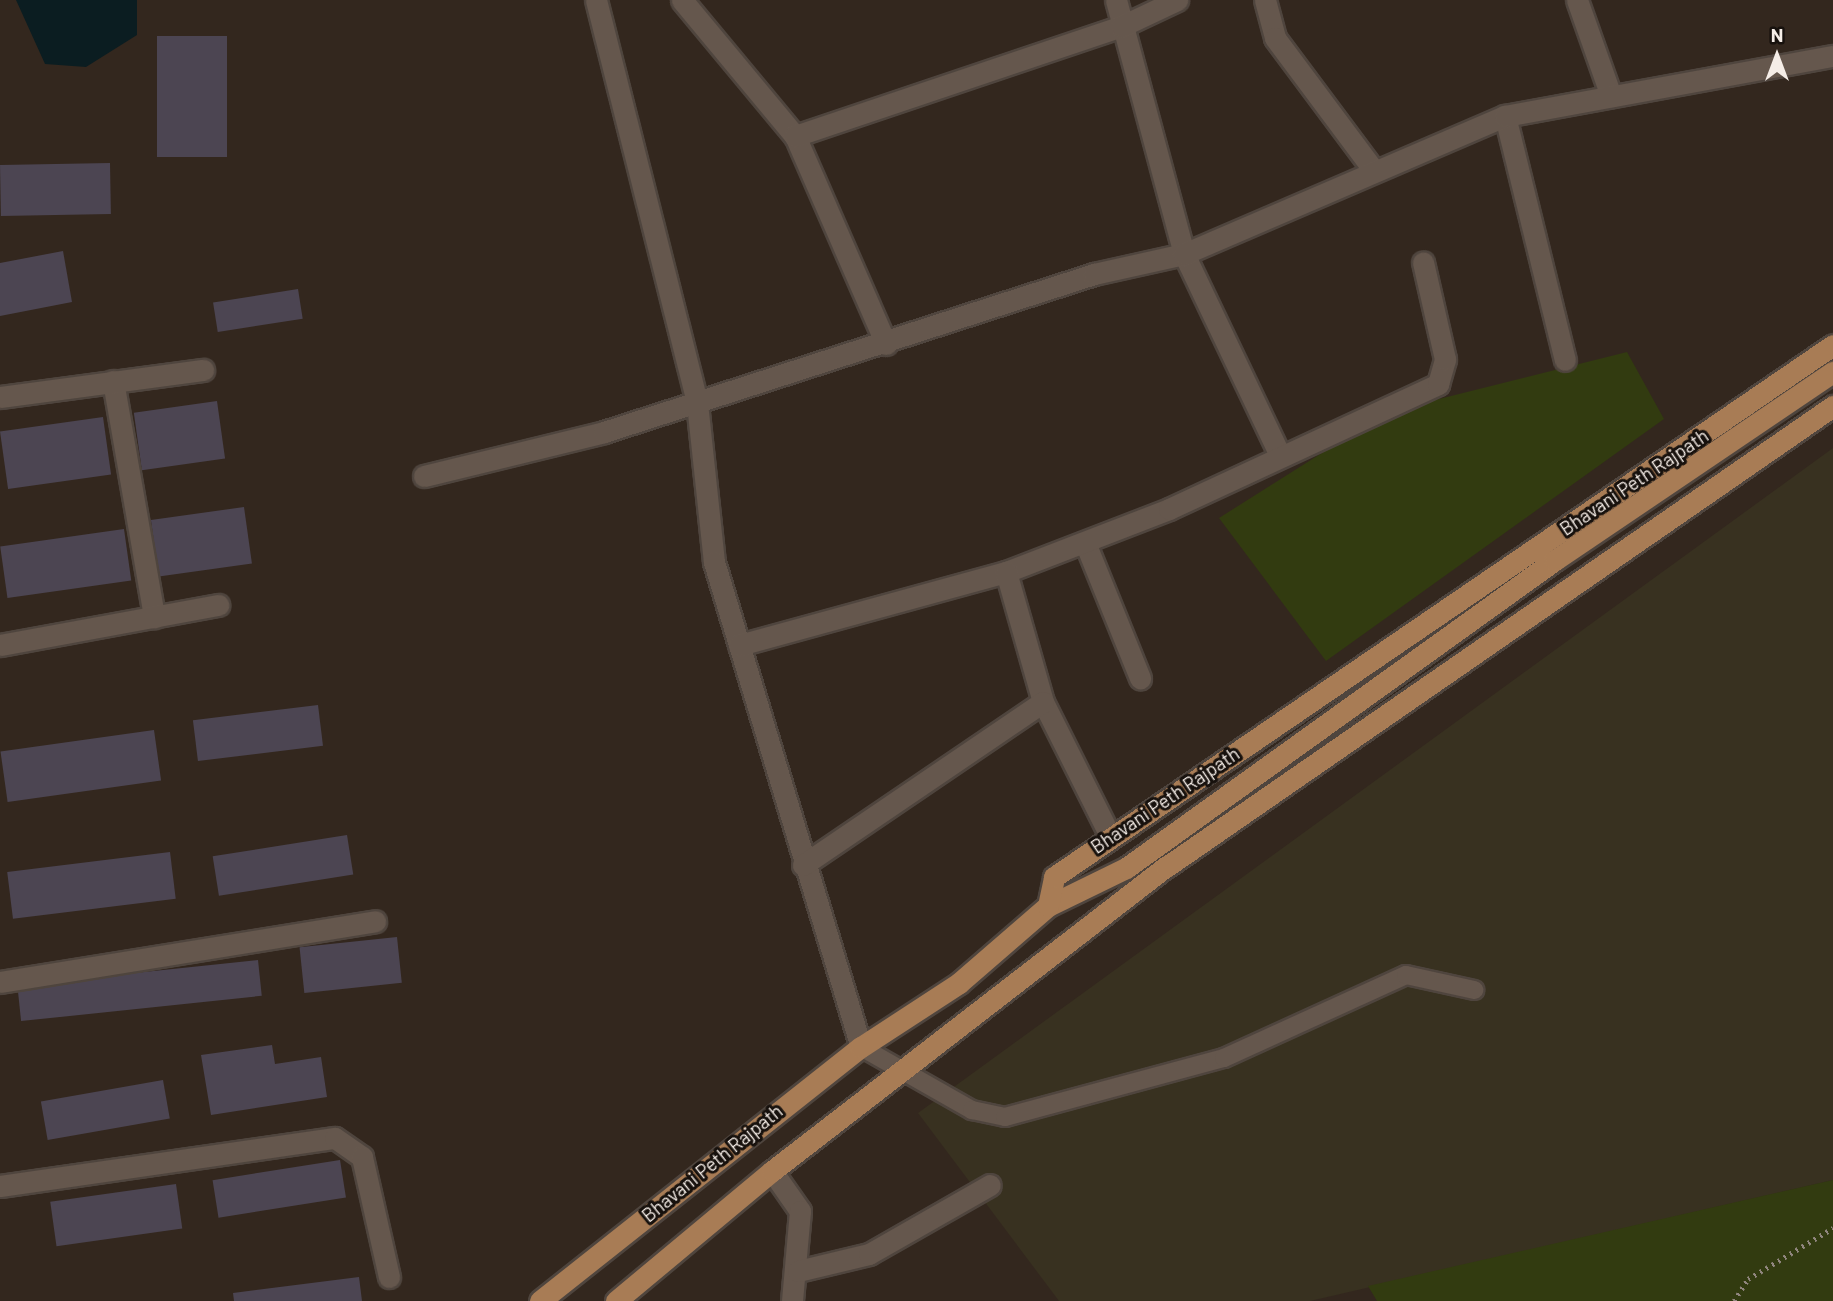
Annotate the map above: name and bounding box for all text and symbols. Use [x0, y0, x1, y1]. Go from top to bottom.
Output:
north arrow [1742, 21, 1812, 91]
text: N [1771, 23, 1783, 46]
street label: Bhavani Peth Rajpath [1555, 424, 1713, 540]
street label: Bhavani Peth Rajpath [1086, 742, 1244, 858]
street label: Bhavani Peth Rajpath [637, 1099, 787, 1227]

